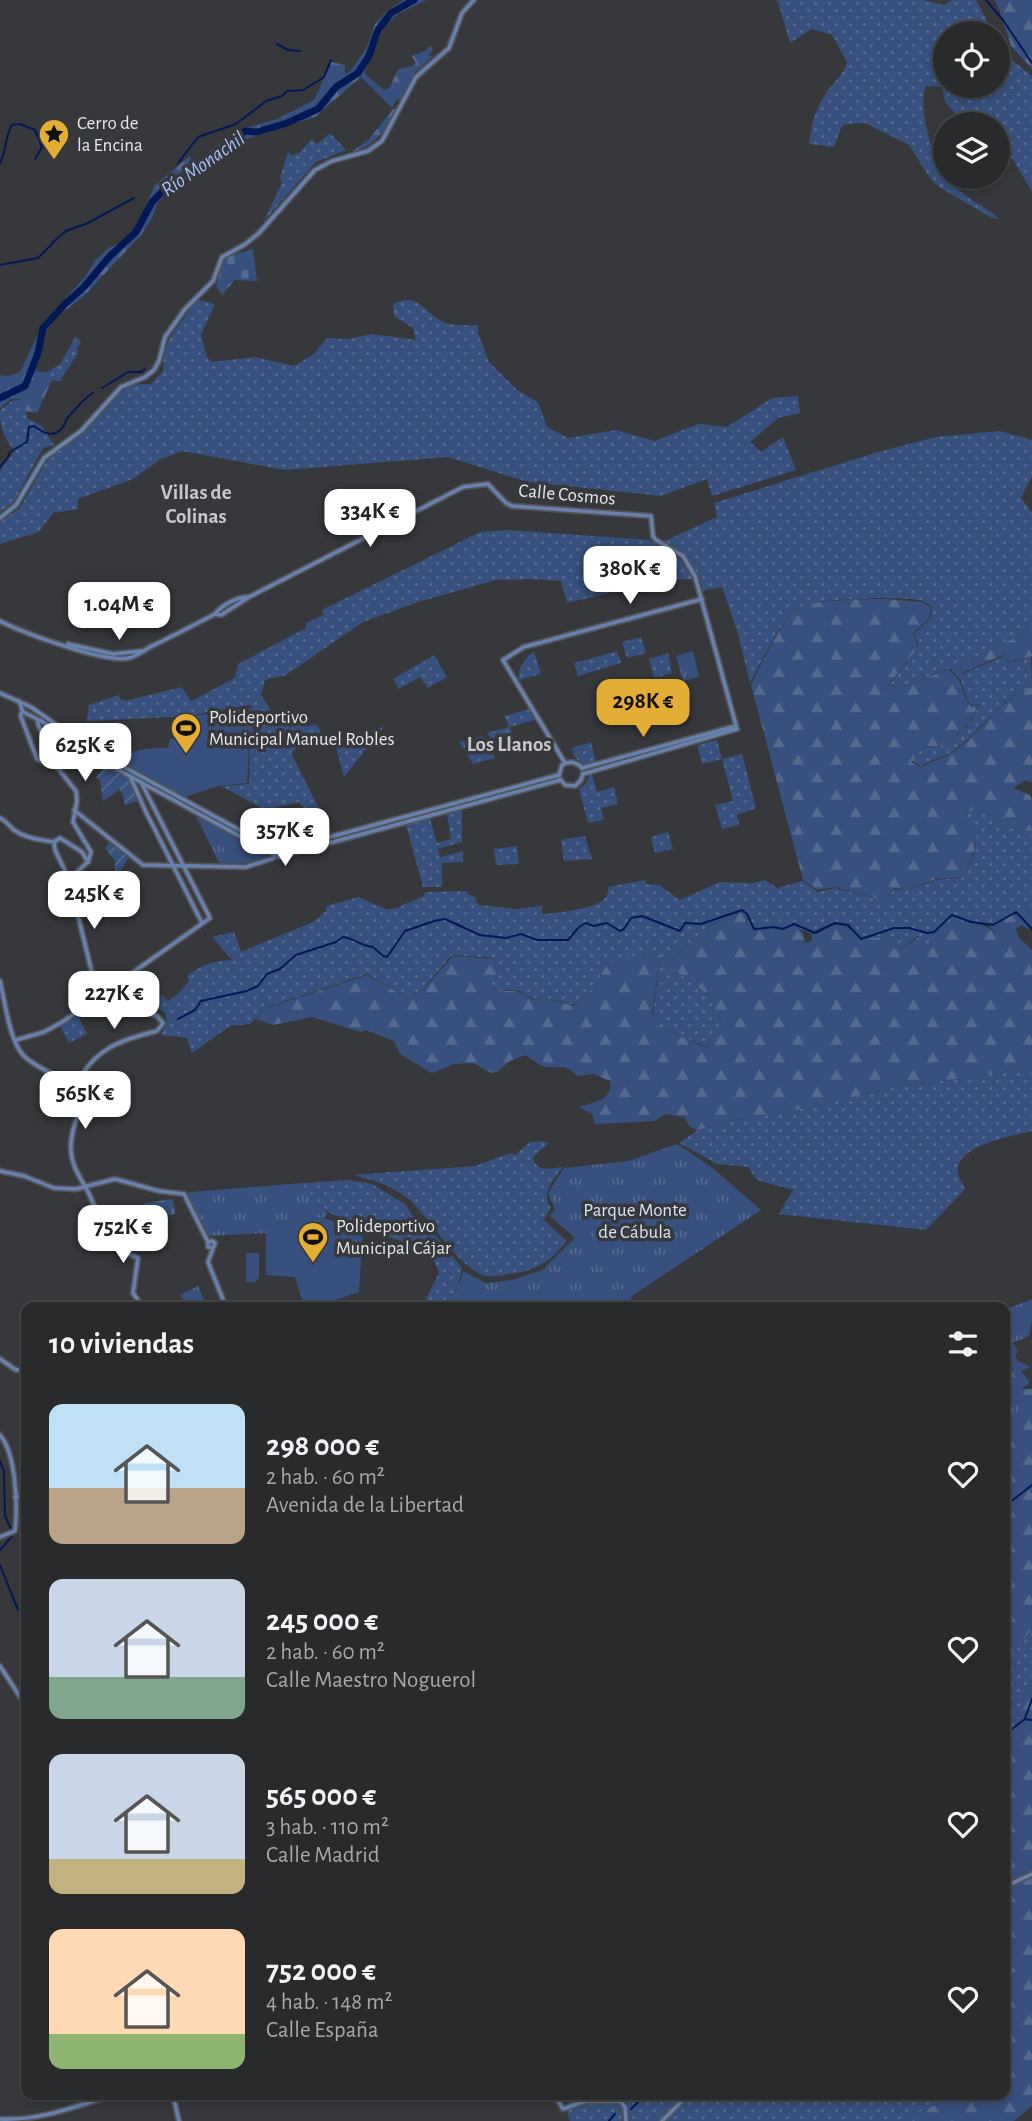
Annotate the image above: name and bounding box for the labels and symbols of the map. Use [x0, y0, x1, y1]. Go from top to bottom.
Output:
place label: Cerro de la Encina [77, 114, 143, 155]
place icon: Cerro de la Encina [37, 117, 71, 161]
water label: Río Monachil [157, 128, 249, 200]
street label: Calle Cosmos [518, 481, 616, 509]
district label: Villas de Colinas [160, 482, 232, 527]
pin: 334K € [313, 490, 427, 549]
pin: 380K € [573, 546, 687, 606]
pin: 1.04M € [54, 582, 184, 642]
pin: 298K € [586, 680, 700, 739]
place label: Polideportivo Municipal Manuel Robles [209, 708, 395, 749]
sports icon: Polideportivo Municipal Manuel Robles [169, 711, 203, 755]
pin: 625K € [28, 724, 142, 783]
district label: Los Llanos [467, 734, 551, 755]
pin: 357K € [228, 808, 342, 868]
pin: 245K € [37, 872, 151, 931]
pin: 227K € [57, 972, 171, 1031]
pin: 565K € [28, 1072, 142, 1131]
park label: Parque Monte de Cábula [583, 1201, 687, 1242]
pin: 752K € [66, 1206, 180, 1265]
place label: Polideportivo Municipal Cájar [336, 1217, 451, 1258]
sports icon: Polideportivo Municipal Cájar [296, 1220, 330, 1264]

